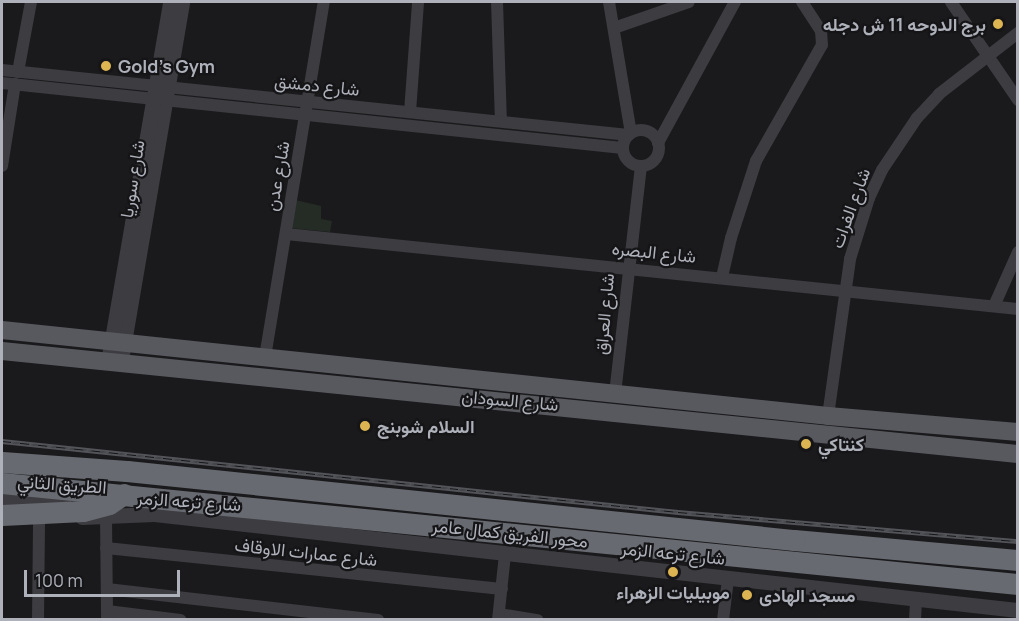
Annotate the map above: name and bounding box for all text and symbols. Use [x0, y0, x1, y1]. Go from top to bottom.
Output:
place label: برج الدوحه 11 ش دجله [823, 13, 986, 35]
marker: برج الدوحه 11 ش دجله [991, 17, 1005, 31]
place label: Gold's Gym [118, 55, 214, 77]
marker: Gold's Gym [99, 59, 113, 73]
street label: شارع دمشق [273, 70, 361, 100]
street label: شارع سوريا [115, 139, 149, 219]
street label: شارع عدن [260, 139, 294, 213]
street label: شارع الفرات [826, 165, 874, 251]
street label: شارع البصره [611, 237, 697, 267]
street label: شارع العراق [590, 272, 618, 356]
street label: شارع السودان [461, 385, 559, 415]
place label: السلام شوبنج [377, 415, 475, 437]
marker: السلام شوبنج [358, 419, 372, 433]
place label: كنتاكي [818, 433, 864, 455]
marker: كنتاكي [799, 437, 813, 451]
street label: الطريق الثاني [17, 470, 107, 498]
street label: شارع ترعه الزمر [136, 487, 242, 515]
street label: محور الفريق كمال عامر [431, 514, 589, 552]
street label: شارع عمارات الاوقاف [233, 534, 379, 570]
street label: شارع ترعه الزمر [620, 537, 726, 569]
scale bar [27, 558, 183, 596]
marker: موبيليات الزهراء [666, 565, 680, 579]
text: 100 m [35, 568, 83, 592]
place label: موبيليات الزهراء [616, 581, 730, 603]
place label: مسجد الهادى [759, 584, 856, 606]
marker: مسجد الهادى [740, 588, 754, 602]

